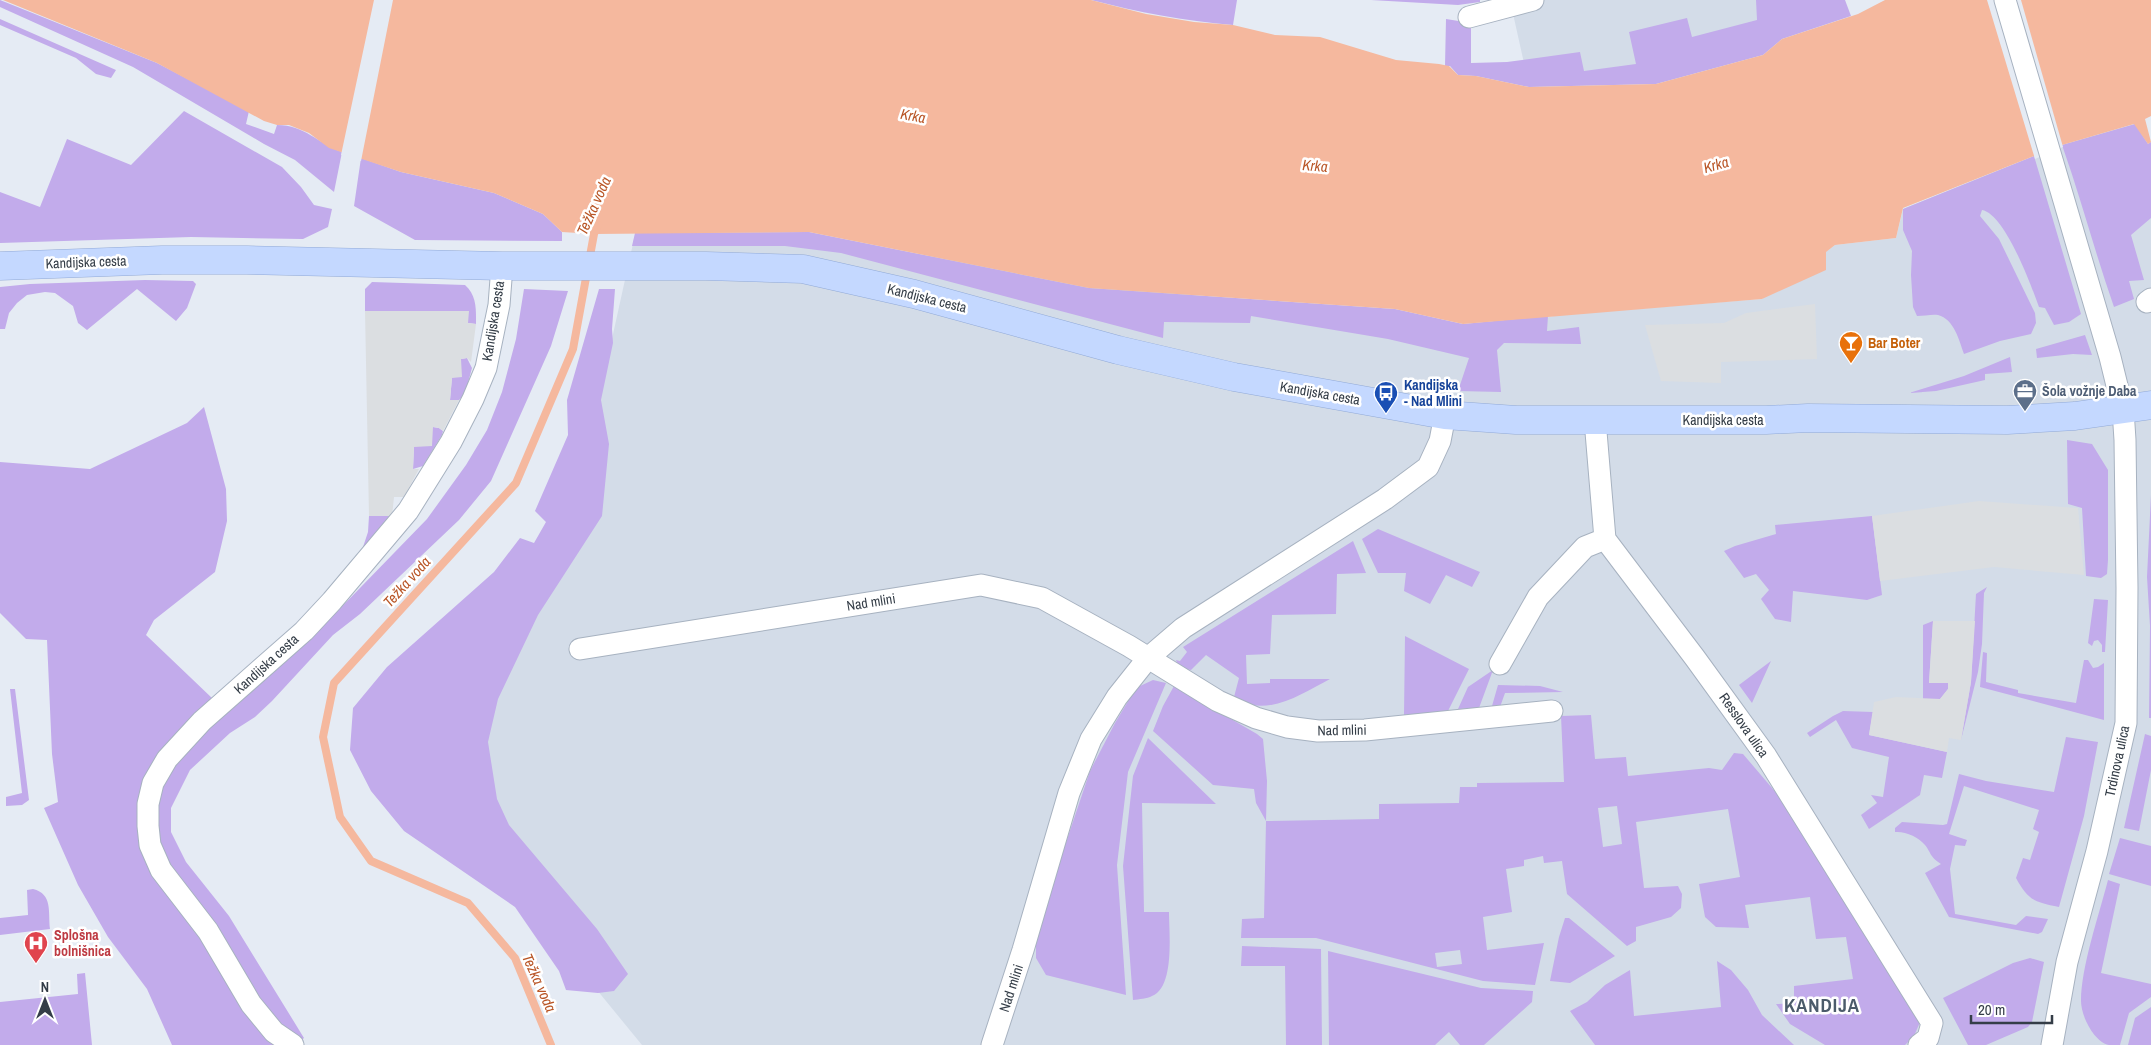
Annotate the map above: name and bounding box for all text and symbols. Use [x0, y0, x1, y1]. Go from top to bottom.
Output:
water label: Krka [899, 103, 928, 128]
water label: Krka [1701, 151, 1731, 178]
water label: Krka [1302, 154, 1329, 177]
water label: Težka voda [571, 173, 616, 238]
street label: Kandijska cesta [45, 252, 127, 272]
street label: Kandijska cesta [478, 279, 508, 362]
street label: Kandijska cesta [886, 279, 969, 317]
bar icon: Bar Boter [1838, 330, 1864, 364]
place label: Bar Boter [1868, 334, 1921, 352]
place label: Kandijska - Nad Mlini [1404, 376, 1462, 410]
street label: Kandijska cesta [1279, 377, 1362, 409]
office icon: Šola vožnje Daba [2012, 378, 2038, 412]
bus stop icon: Kandijska - Nad Mlini [1373, 380, 1399, 414]
place label: Šola vožnje Daba [2042, 382, 2137, 400]
street label: Kandijska cesta [1682, 411, 1764, 429]
water label: Težka voda [378, 552, 435, 612]
street label: Nad mlini [845, 589, 897, 615]
street label: Kandijska cesta [230, 630, 303, 698]
street label: Resslova ulica [1715, 689, 1773, 761]
street label: Nad mlini [1317, 721, 1367, 739]
street label: Trdinova ulica [2101, 723, 2133, 798]
place label: Splošna bolnišnica [54, 926, 111, 960]
hospital icon: Splošna bolnišnica [23, 930, 49, 964]
water label: Težka voda [517, 950, 562, 1015]
street label: Nad mlini [995, 962, 1027, 1014]
north arrow [20, 975, 70, 1025]
text: N [41, 978, 49, 996]
district label: KANDIJA [1784, 992, 1860, 1018]
scale bar [1971, 992, 2052, 1024]
text: 20 m [1978, 999, 2005, 1020]

